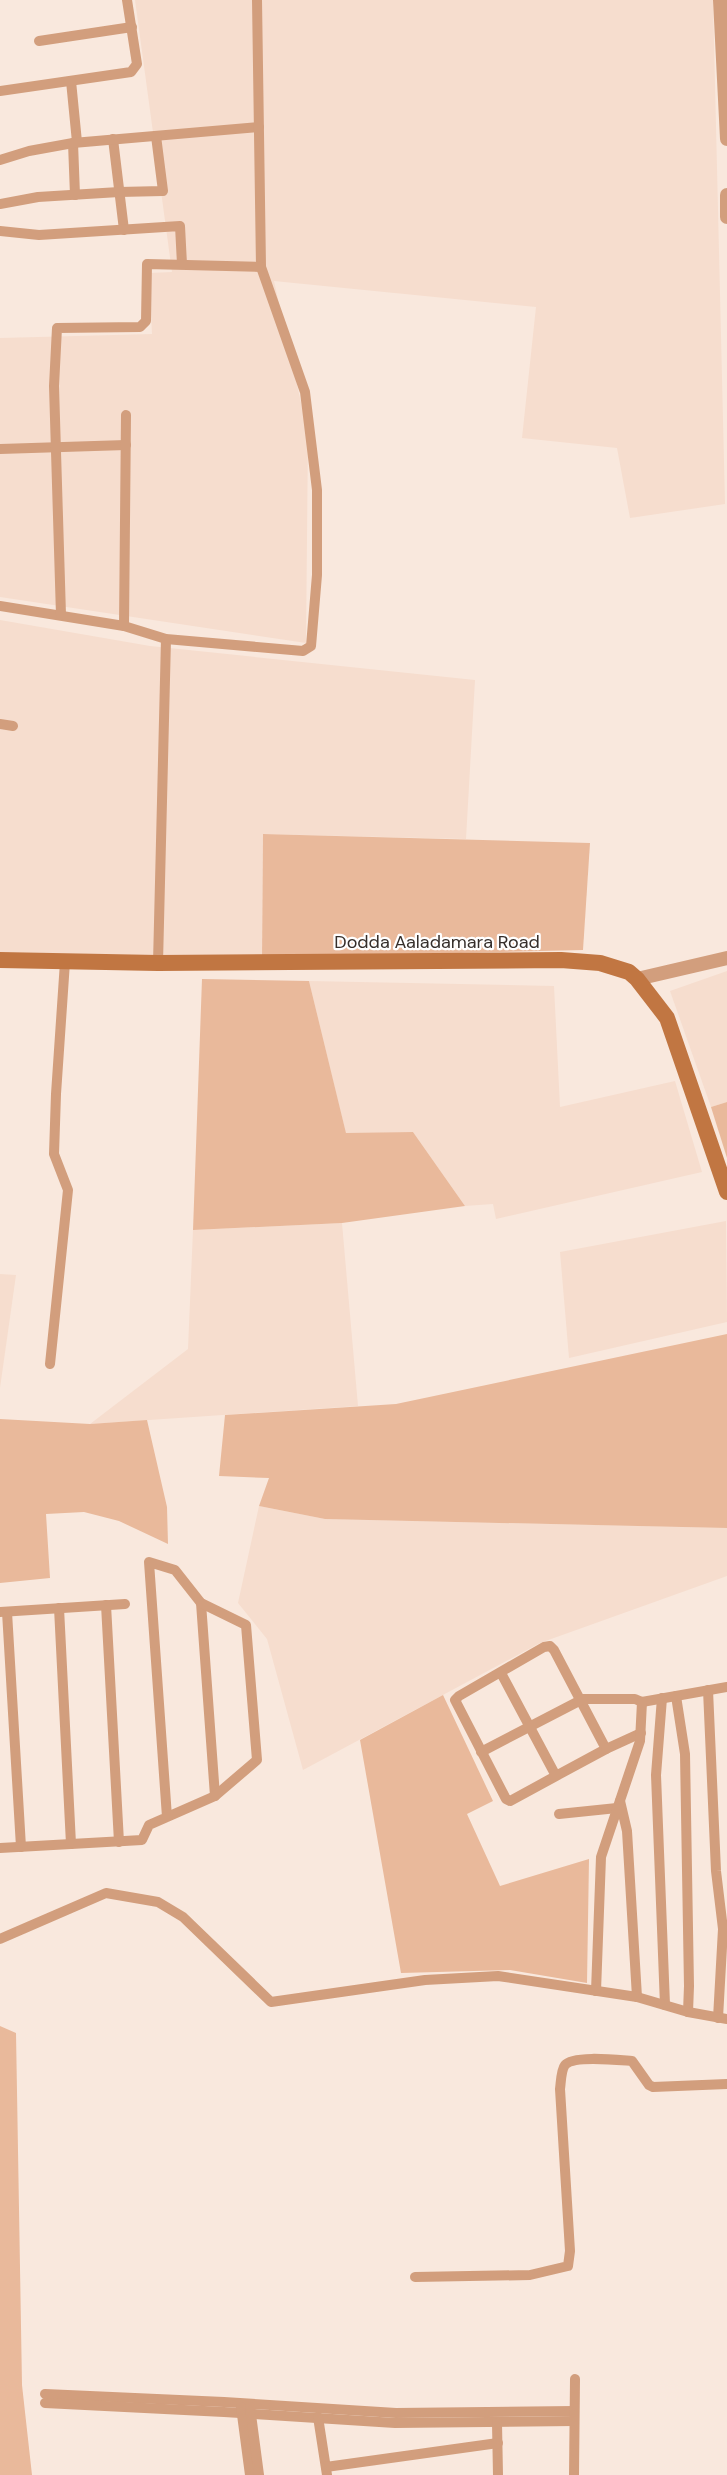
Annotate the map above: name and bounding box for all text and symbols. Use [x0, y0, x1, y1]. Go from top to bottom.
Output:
street label: Dodda Aaladamara Road [334, 930, 540, 954]

